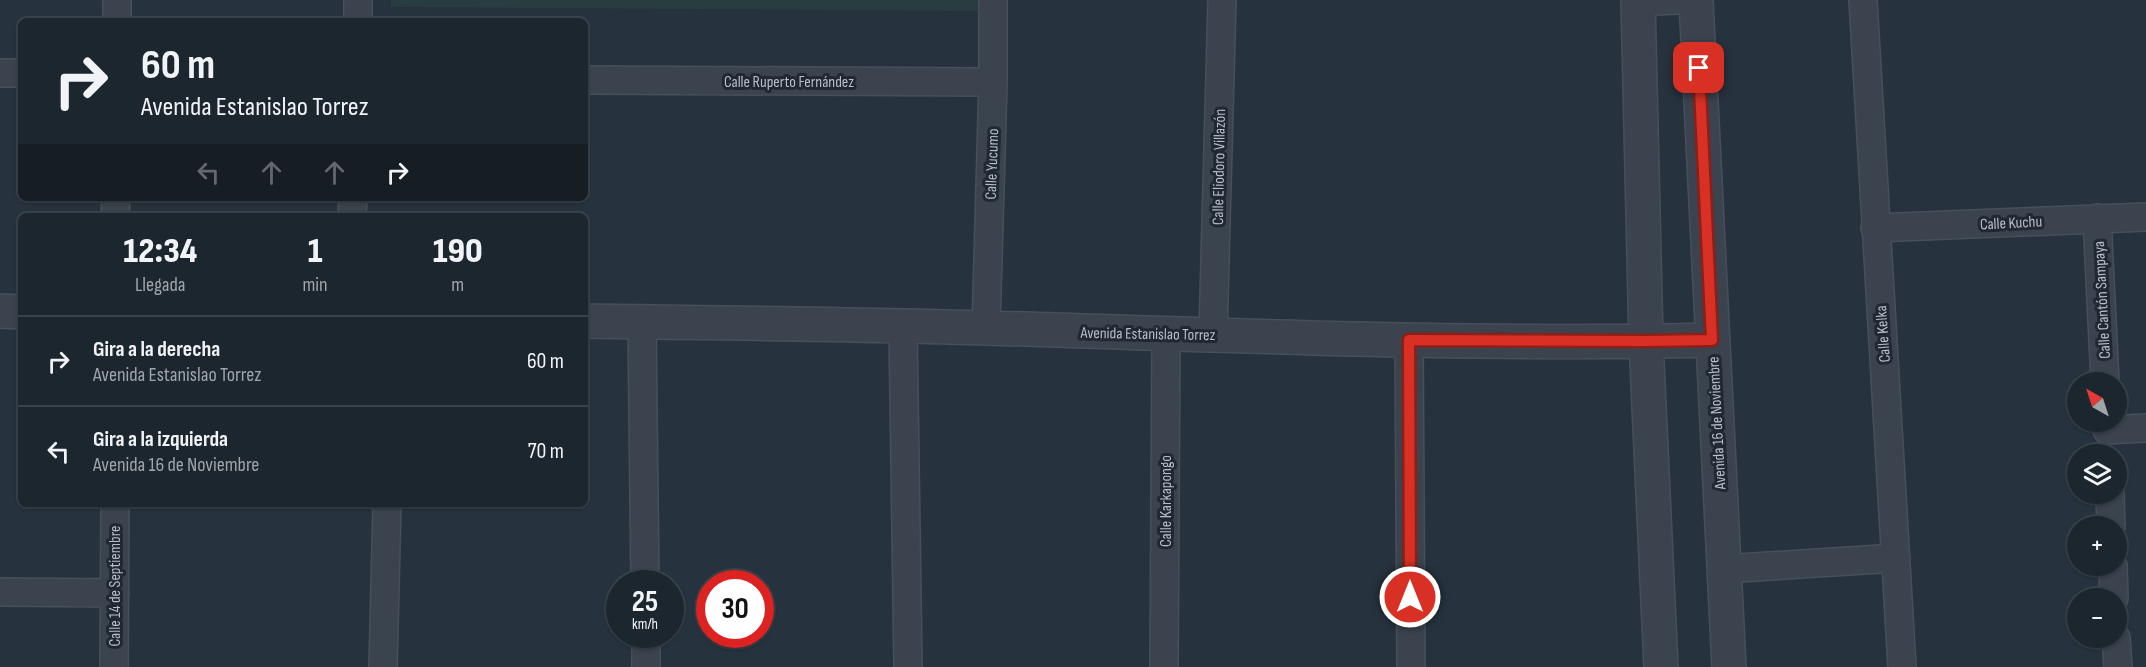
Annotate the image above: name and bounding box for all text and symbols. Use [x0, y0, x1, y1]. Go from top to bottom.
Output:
text: 60 m [141, 40, 215, 91]
icon: right [42, 42, 120, 120]
pin [1673, 42, 1724, 93]
icon: arrive [1682, 51, 1715, 84]
street label: Calle Ruperto Fernández [724, 73, 854, 92]
text: Avenida Estanislao Torrez [141, 91, 368, 123]
street label: Calle Eliodoro Villazón [1209, 109, 1230, 225]
street label: Calle Yucumo [982, 128, 1003, 200]
icon: left [192, 156, 225, 189]
icon: ahead [255, 156, 288, 189]
icon: ahead [318, 156, 351, 189]
icon: right [381, 156, 414, 189]
street label: Calle Kuchu [1979, 212, 2043, 235]
text: 12:34 [123, 230, 197, 273]
text: 1 [308, 230, 322, 273]
text: 190 [433, 230, 483, 273]
street label: Calle Cantón Sampaya [2090, 240, 2115, 359]
text: Llegada [135, 273, 186, 297]
text: min [302, 273, 328, 297]
text: m [451, 273, 464, 297]
street label: Calle Kelka [1872, 305, 1895, 363]
street label: Avenida Estanislao Torrez [1079, 324, 1216, 345]
text: Gira a la derecha [93, 336, 220, 363]
icon: right [42, 345, 75, 378]
text: 60 m [527, 348, 564, 375]
street label: Avenida 16 de Noviembre [1705, 356, 1731, 491]
text: Avenida Estanislao Torrez [93, 363, 261, 387]
north arrow [2067, 372, 2127, 432]
map controls [2067, 372, 2127, 648]
text: Gira a la izquierda [93, 426, 228, 453]
icon: left [42, 435, 75, 468]
text: 70 m [528, 438, 564, 465]
button: layers [2067, 444, 2127, 504]
text: Avenida 16 de Noviembre [93, 453, 259, 477]
street label: Calle Karkapongo [1157, 455, 1176, 547]
button: + [2067, 516, 2127, 576]
street label: Calle 14 de Septiembre [106, 526, 125, 646]
position arrow [1378, 565, 1442, 629]
speed limit sign: 30 [696, 570, 774, 648]
text: 25 [632, 584, 658, 620]
button: − [2067, 588, 2127, 648]
text: km/h [632, 615, 658, 634]

